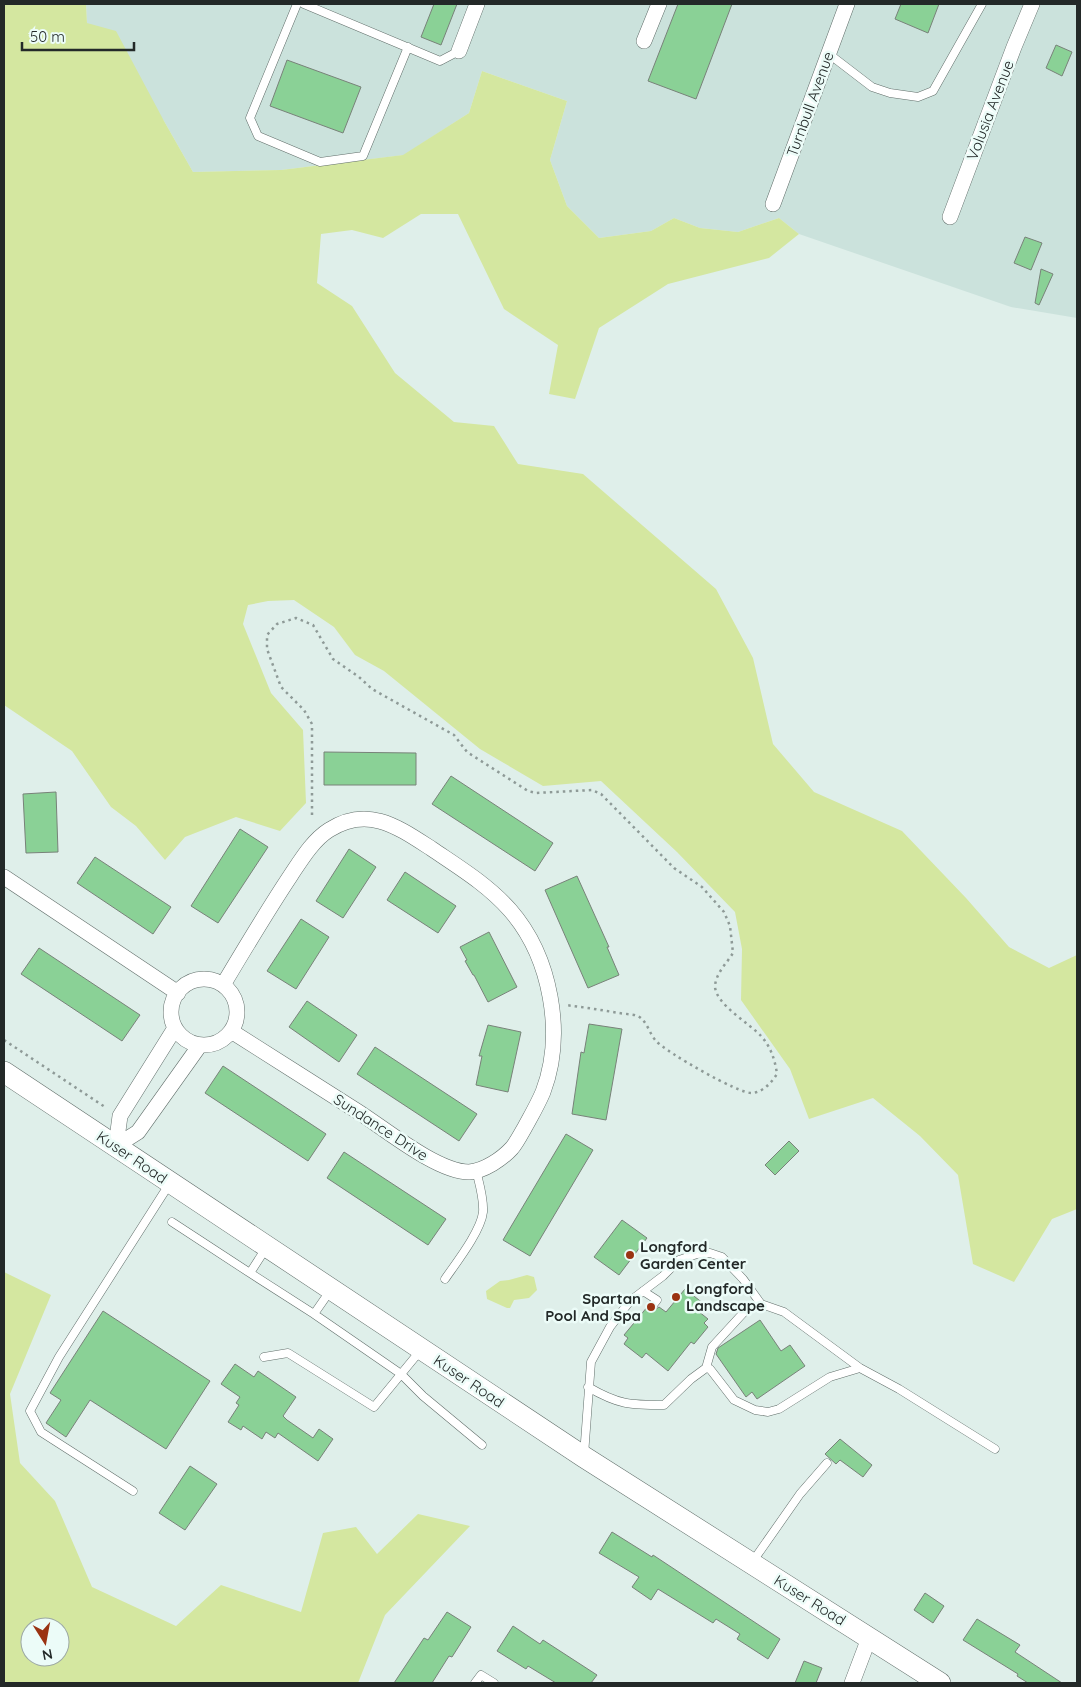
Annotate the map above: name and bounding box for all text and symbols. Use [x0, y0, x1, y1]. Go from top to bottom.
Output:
scale bar [22, 20, 135, 52]
text: 50 m [30, 27, 65, 46]
street label: Turnbull Avenue [782, 49, 838, 159]
street label: Volusia Avenue [962, 57, 1018, 163]
street label: Sundance Drive [330, 1089, 432, 1165]
street label: Kuser Road [93, 1126, 171, 1188]
place label: Longford Garden Center [640, 1237, 747, 1273]
marker: Longford Garden Center [624, 1249, 636, 1261]
place label: Longford Landscape [686, 1279, 765, 1315]
place label: Spartan Pool And Spa [545, 1289, 641, 1325]
marker: Longford Landscape [670, 1291, 682, 1303]
marker: Spartan Pool And Spa [645, 1301, 657, 1313]
street label: Kuser Road [430, 1350, 508, 1412]
street label: Kuser Road [771, 1570, 849, 1630]
north arrow [20, 1617, 70, 1667]
text: N [41, 1645, 54, 1665]

